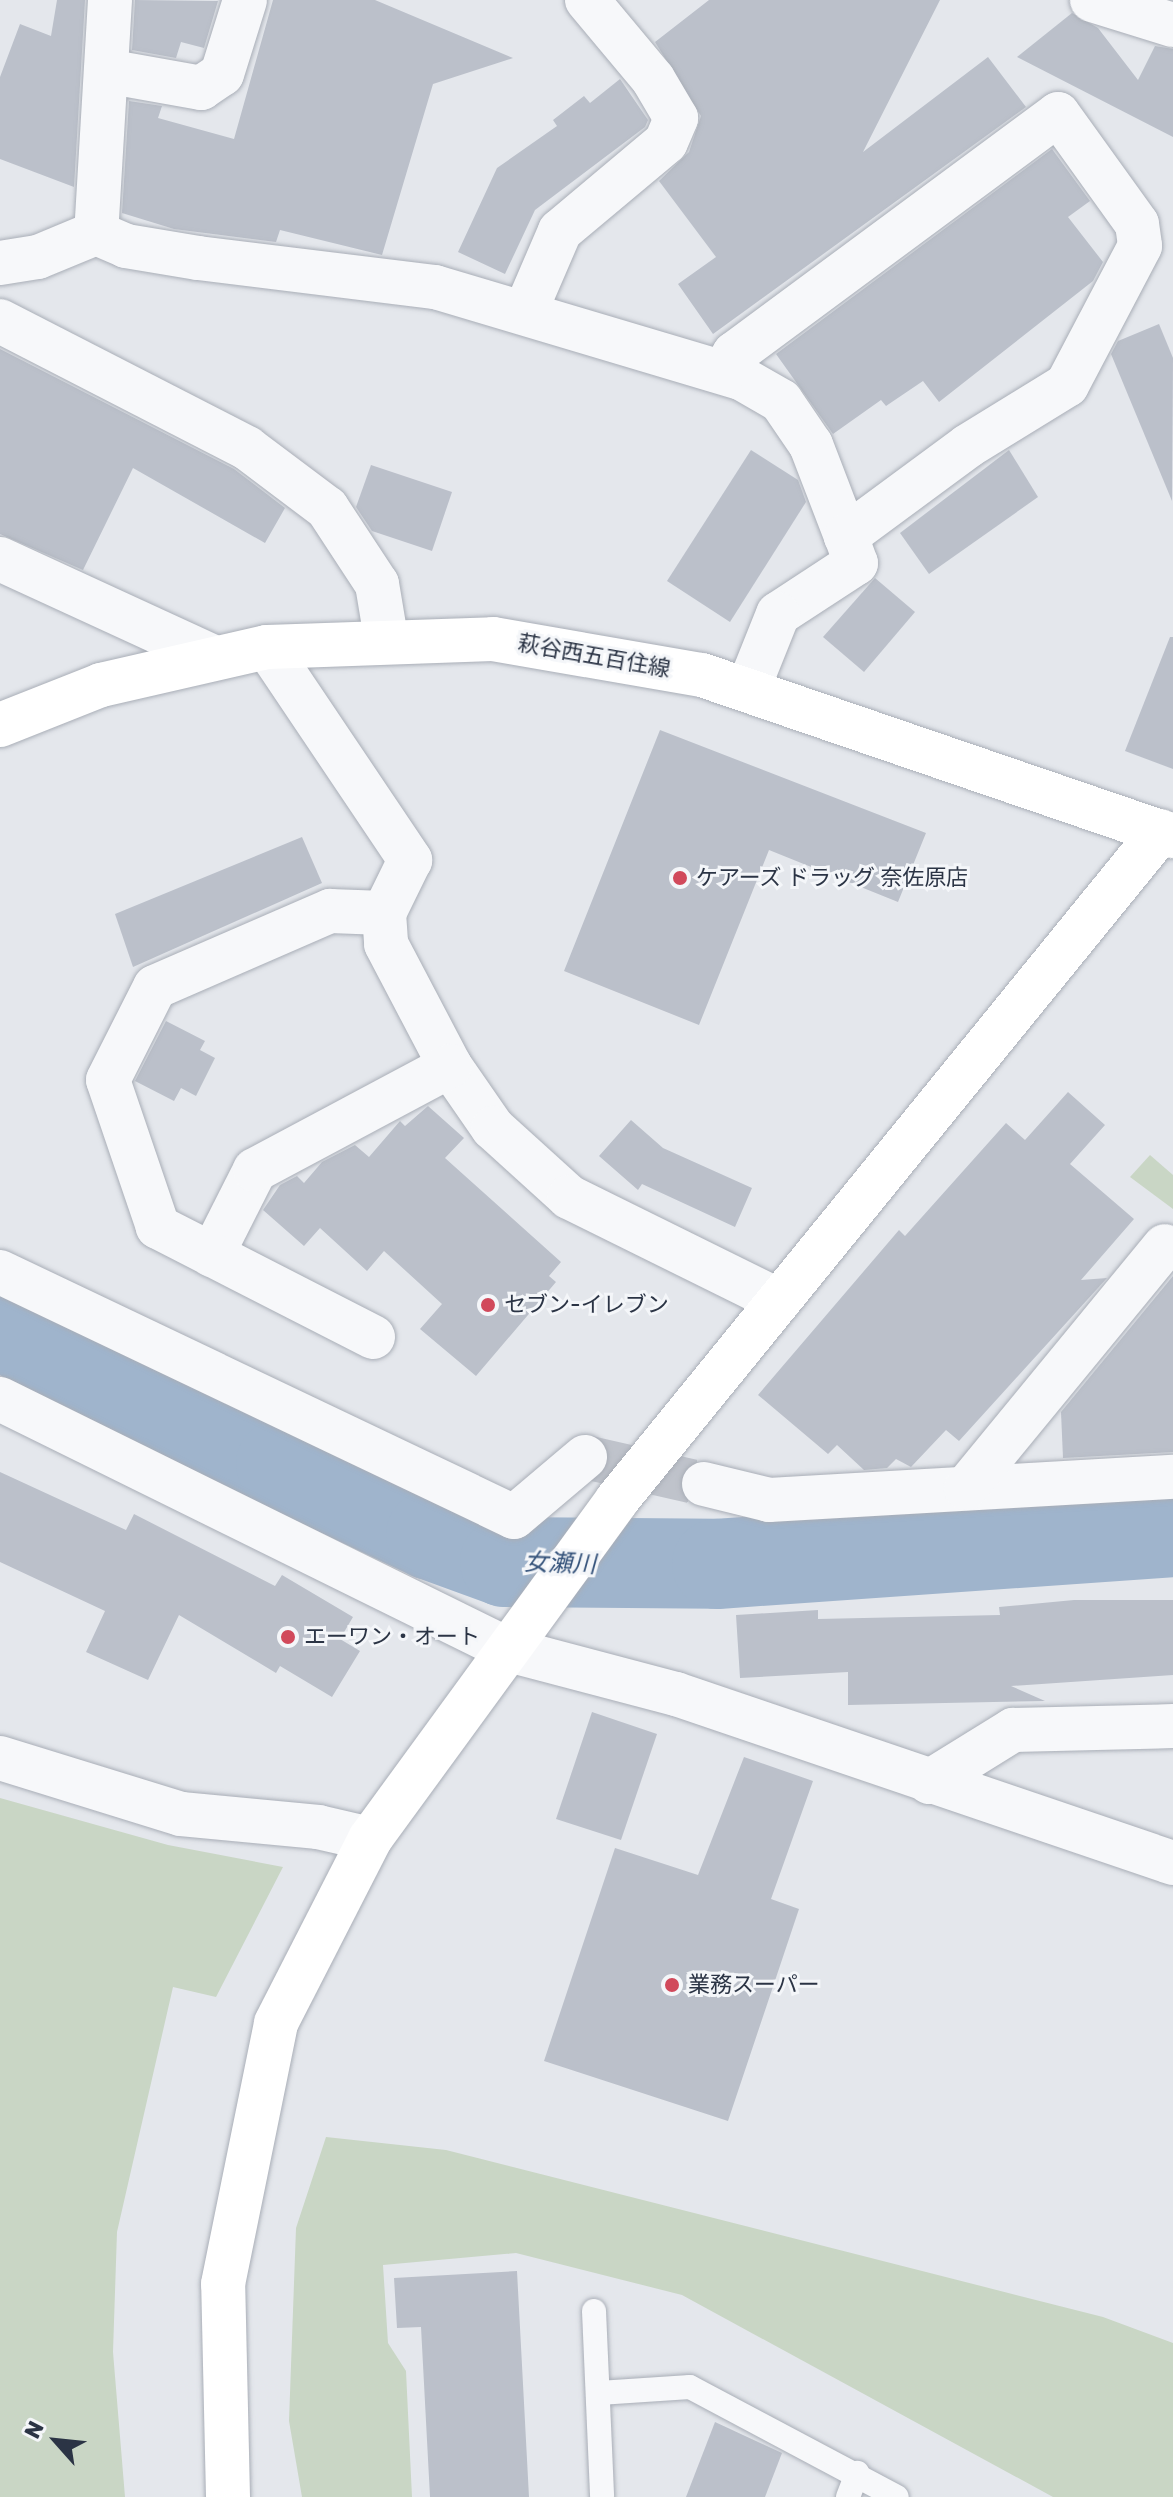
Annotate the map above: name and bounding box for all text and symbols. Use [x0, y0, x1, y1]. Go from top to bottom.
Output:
street label: 萩谷西五百住線 [516, 630, 672, 682]
place label: ケアーズ ドラッグ 奈佐原店 [696, 865, 969, 891]
marker: ケアーズ ドラッグ 奈佐原店 [671, 869, 689, 887]
place label: セブン-イレブン [504, 1292, 669, 1318]
marker: セブン-イレブン [479, 1296, 497, 1314]
water label: 女瀬川 [524, 1548, 596, 1580]
place label: エーワン・オート [304, 1624, 480, 1650]
marker: エーワン・オート [279, 1628, 297, 1646]
place label: 業務スーパー [688, 1972, 820, 1998]
marker: 業務スーパー [663, 1976, 681, 1994]
north arrow [16, 2401, 96, 2481]
text: N [19, 2417, 50, 2443]

